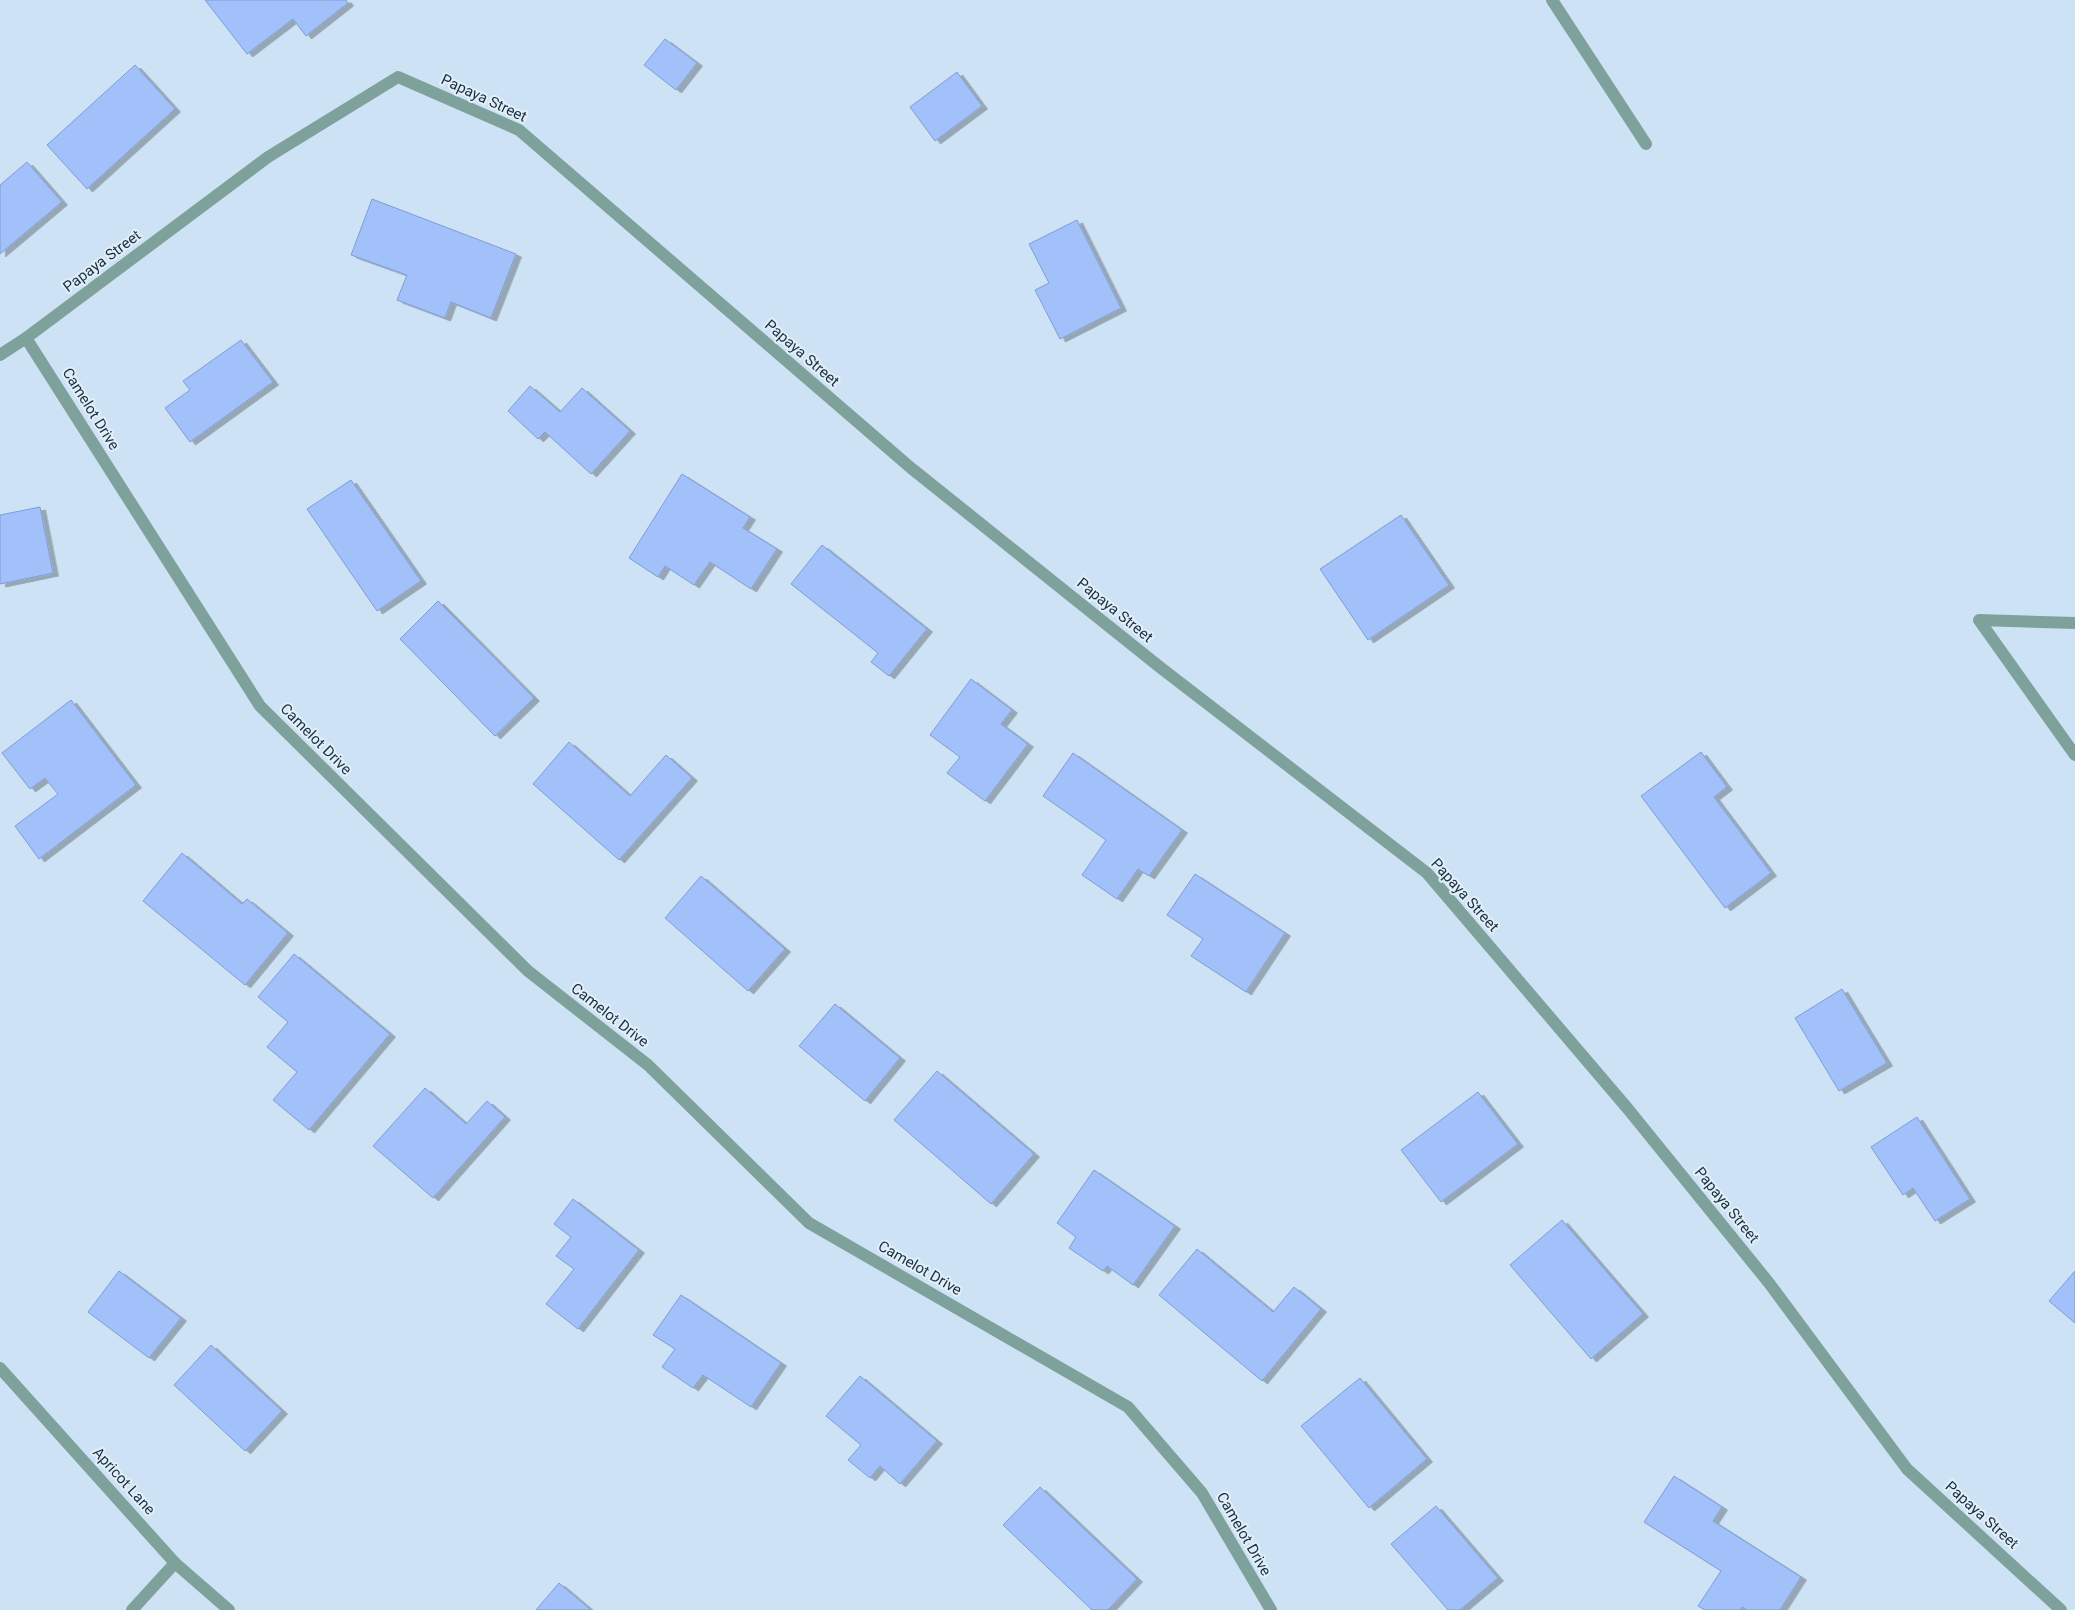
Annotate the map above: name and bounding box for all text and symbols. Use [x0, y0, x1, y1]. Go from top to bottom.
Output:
street label: Papaya Street [438, 70, 530, 126]
street label: Papaya Street [60, 226, 144, 296]
street label: Papaya Street [761, 316, 843, 390]
street label: Camelot Drive [59, 365, 123, 453]
street label: Papaya Street [1073, 574, 1157, 646]
street label: Camelot Drive [277, 700, 355, 778]
street label: Papaya Street [1427, 855, 1503, 935]
street label: Camelot Drive [568, 979, 652, 1051]
street label: Papaya Street [1691, 1163, 1763, 1247]
street label: Camelot Drive [875, 1237, 965, 1299]
street label: Apricot Lane [89, 1444, 159, 1518]
street label: Papaya Street [1942, 1477, 2022, 1553]
street label: Camelot Drive [1213, 1489, 1275, 1579]

